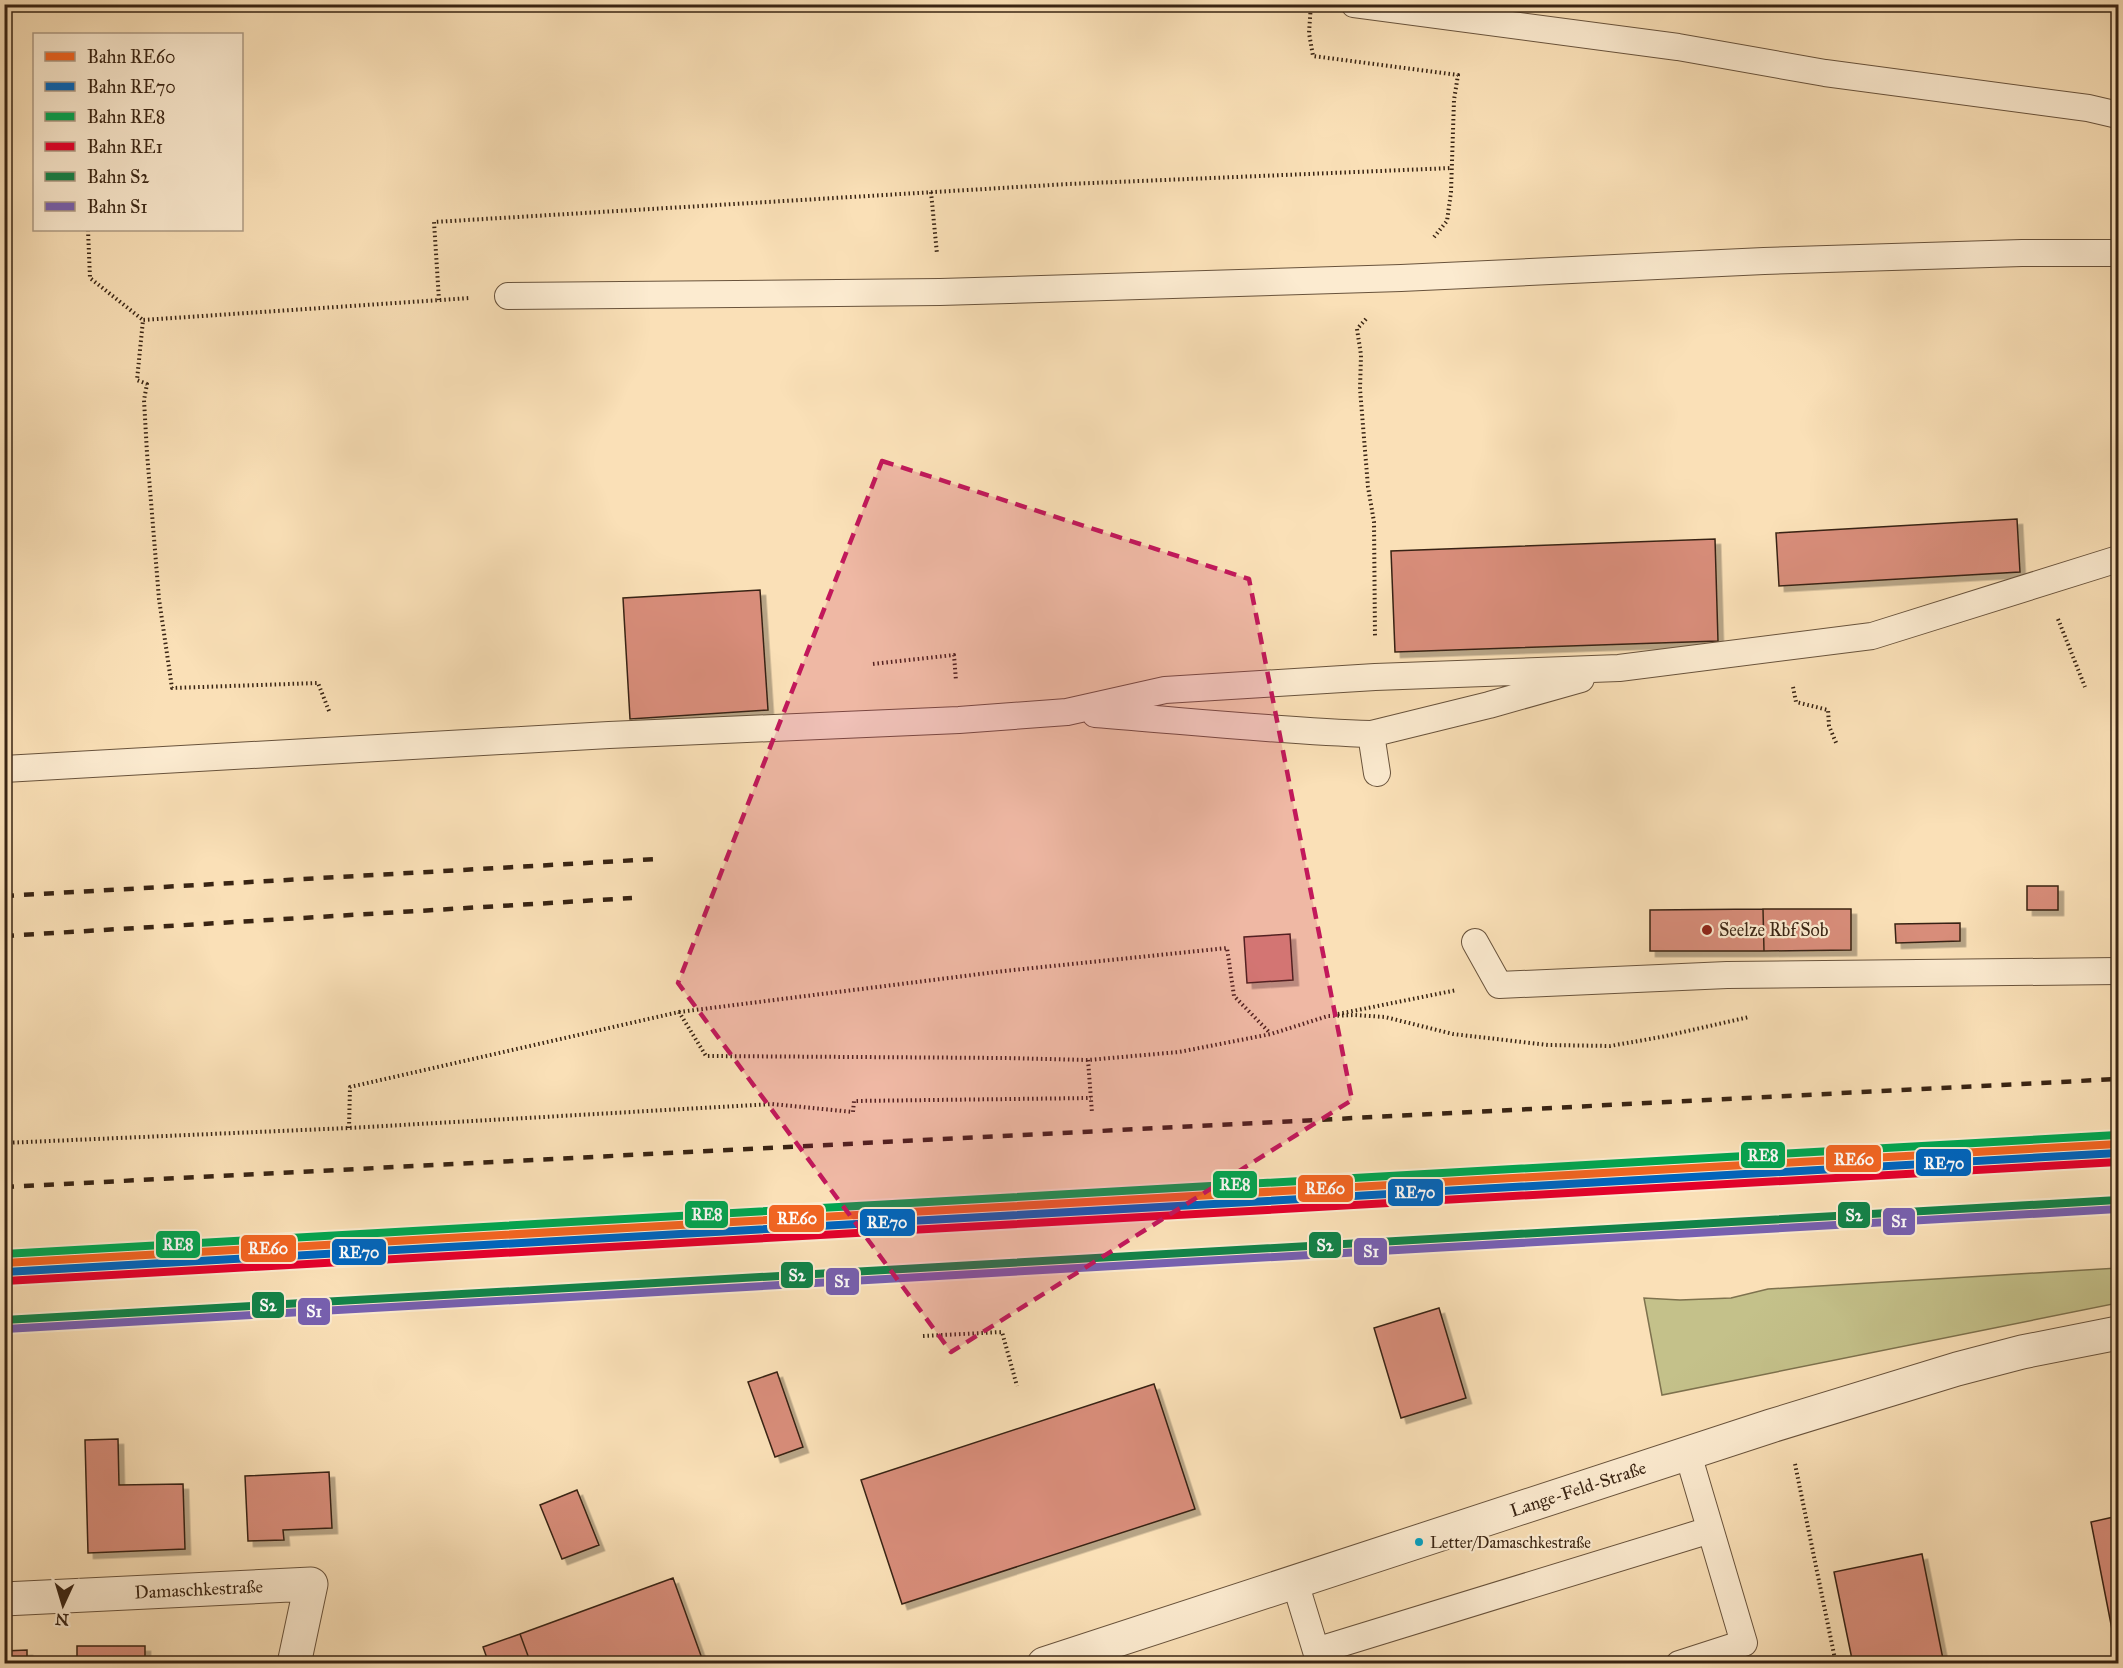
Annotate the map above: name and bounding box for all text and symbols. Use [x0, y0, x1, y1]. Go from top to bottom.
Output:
legend [33, 33, 243, 231]
text: Bahn RE60 [87, 46, 175, 68]
text: Bahn RE70 [87, 76, 176, 98]
text: Bahn RE8 [87, 106, 165, 128]
text: Bahn RE1 [87, 136, 163, 158]
text: Bahn S2 [87, 166, 149, 188]
text: Bahn S1 [87, 196, 148, 218]
place label: Seelze Rbf Sob [1719, 919, 1829, 941]
marker: Seelze Rbf Sob [1700, 923, 1714, 937]
line badge: RE8 [1740, 1141, 1786, 1169]
line badge: RE60 [1825, 1144, 1882, 1173]
text: RE8 [1747, 1146, 1779, 1165]
line badge: RE70 [1915, 1148, 1972, 1177]
text: RE60 [1834, 1150, 1874, 1169]
text: RE70 [1924, 1154, 1964, 1173]
line badge: RE8 [1212, 1170, 1258, 1199]
line badge: RE60 [1297, 1174, 1354, 1203]
text: RE8 [1219, 1175, 1251, 1194]
line badge: RE70 [1387, 1178, 1444, 1207]
text: RE60 [1305, 1179, 1345, 1198]
text: RE70 [1395, 1183, 1435, 1202]
line badge: RE8 [684, 1200, 729, 1229]
line badge: S2 [1837, 1201, 1871, 1229]
line badge: RE60 [768, 1204, 825, 1233]
text: RE8 [691, 1205, 723, 1224]
text: S2 [1845, 1206, 1864, 1225]
line badge: S1 [1882, 1207, 1916, 1236]
line badge: RE70 [859, 1208, 916, 1237]
text: RE60 [777, 1209, 817, 1228]
text: S1 [1891, 1212, 1907, 1231]
text: RE70 [867, 1213, 907, 1232]
line badge: RE8 [155, 1230, 201, 1259]
line badge: S2 [1308, 1231, 1342, 1259]
line badge: RE60 [240, 1234, 297, 1263]
text: RE8 [162, 1235, 194, 1254]
text: S2 [1316, 1236, 1335, 1255]
line badge: S1 [1353, 1237, 1388, 1266]
line badge: RE70 [331, 1238, 387, 1266]
text: RE60 [248, 1239, 288, 1258]
text: S1 [1363, 1242, 1379, 1261]
text: RE70 [339, 1243, 379, 1262]
line badge: S2 [780, 1261, 814, 1289]
text: S2 [788, 1266, 807, 1285]
line badge: S1 [825, 1267, 860, 1296]
text: S1 [834, 1272, 850, 1291]
line badge: S2 [251, 1291, 285, 1319]
text: S2 [259, 1296, 278, 1315]
line badge: S1 [297, 1297, 331, 1326]
text: S1 [306, 1302, 322, 1321]
street label: Lange-Feld-Straße [1507, 1457, 1649, 1522]
place label: Letter/Damaschkestraße [1430, 1533, 1591, 1552]
marker: Letter/Damaschkestraße [1413, 1536, 1425, 1548]
north arrow [33, 1575, 93, 1635]
street label: Damaschkestraße [134, 1575, 264, 1604]
text: N [54, 1609, 69, 1629]

